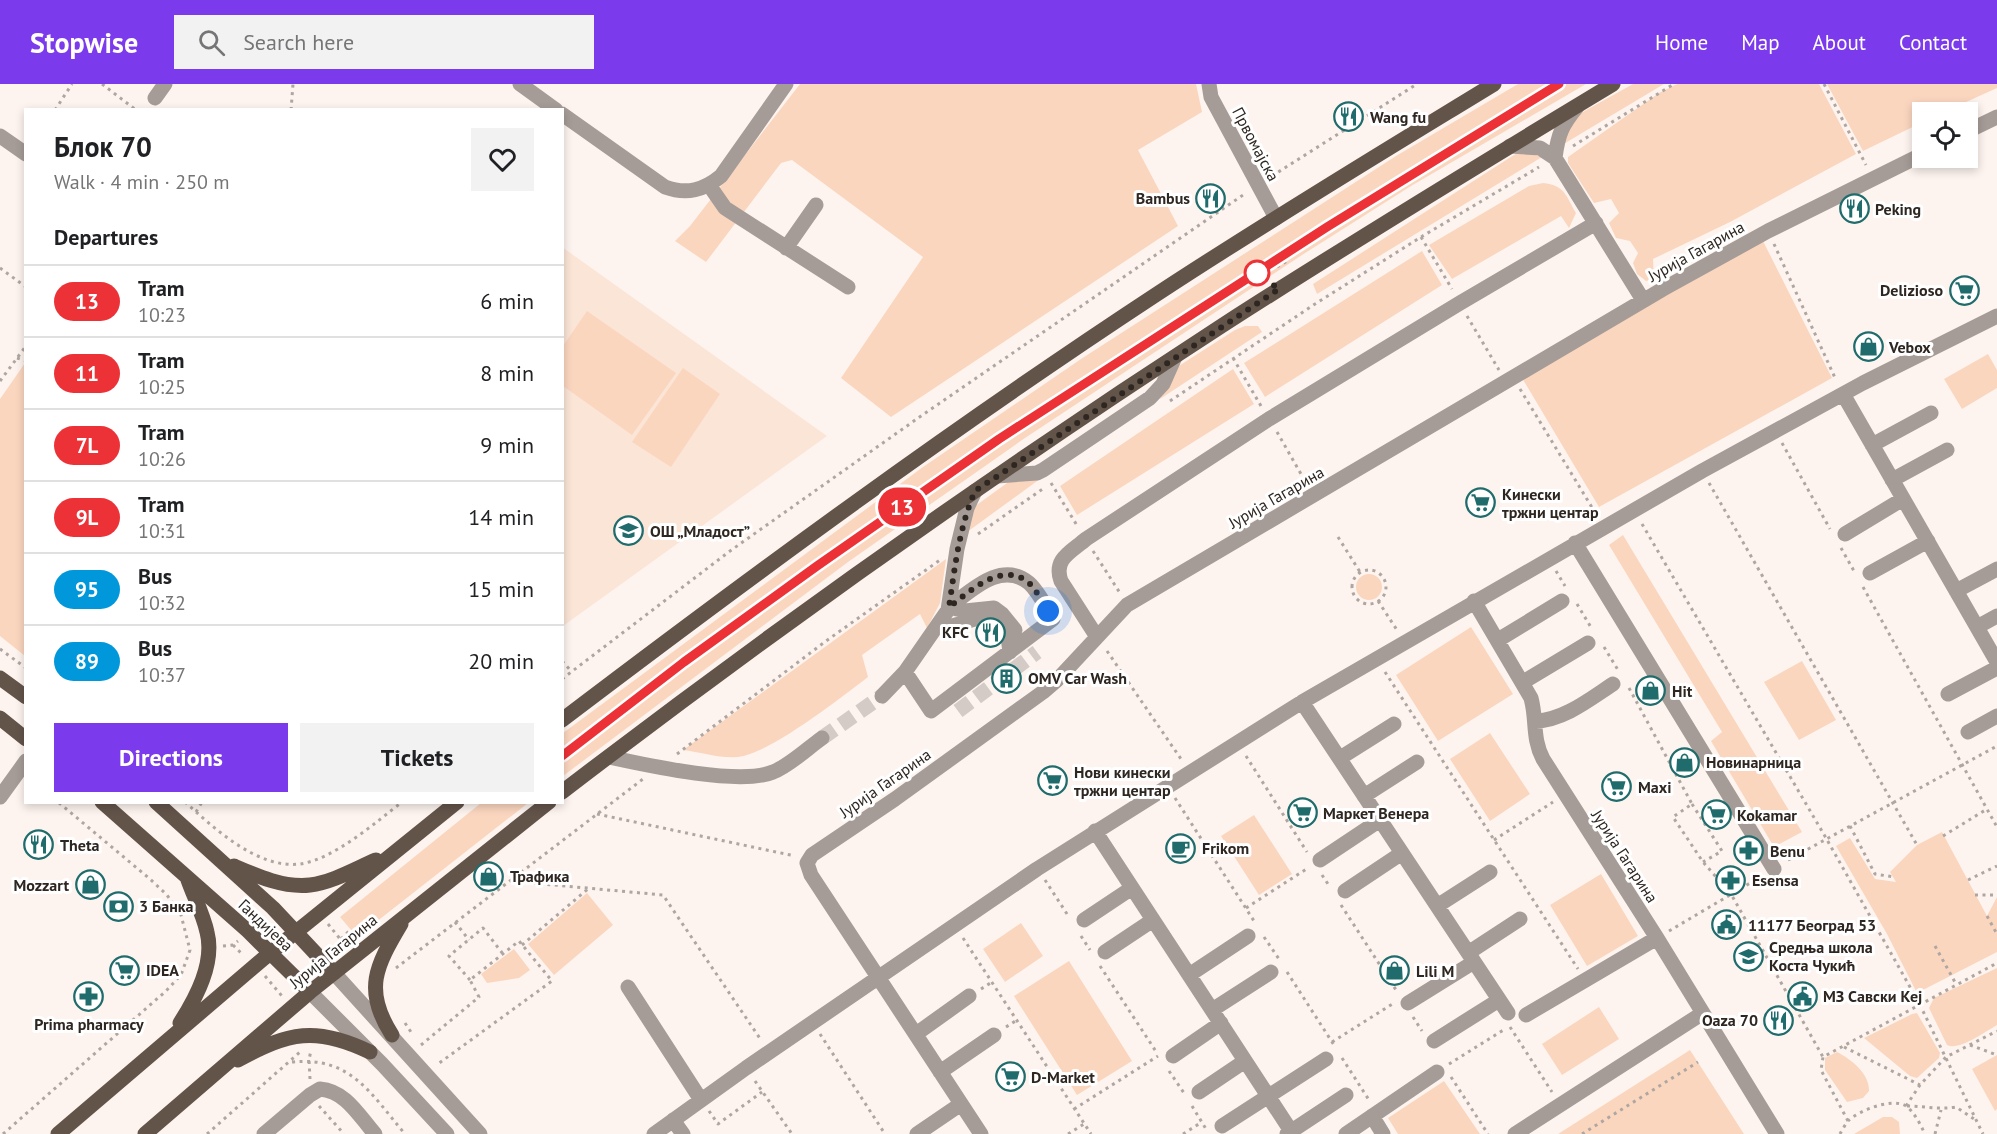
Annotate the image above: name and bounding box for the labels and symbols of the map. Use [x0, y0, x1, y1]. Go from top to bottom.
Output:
restaurant icon: Wang fu [1333, 101, 1365, 133]
street label: Првомајска [1228, 104, 1284, 184]
place label: Wang fu [1370, 107, 1426, 127]
restaurant icon: Bambus [1195, 182, 1227, 214]
place label: Bambus [1136, 188, 1190, 208]
restaurant icon: Peking [1838, 193, 1870, 225]
place label: Peking [1875, 199, 1921, 219]
street label: Јурија Гагарина [1643, 216, 1748, 286]
unlabelled marker [1244, 260, 1270, 286]
supermarket icon: Delizioso [1948, 274, 1980, 306]
place label: Delizioso [1880, 280, 1943, 300]
shop icon: Vebox [1852, 331, 1884, 363]
place label: Vebox [1888, 337, 1931, 357]
street label: Јурија Гагарина [1224, 462, 1327, 533]
place label: Кинески тржни центар [1502, 484, 1599, 522]
supermarket icon: Кинески тржни центар [1465, 487, 1497, 519]
line badge: 13 [875, 488, 929, 526]
school or university icon: ОШ „Младост” [613, 515, 645, 547]
place label: ОШ „Младост” [650, 521, 750, 541]
your location [1033, 596, 1063, 626]
restaurant icon: KFC [974, 616, 1006, 648]
place label: KFC [942, 622, 969, 642]
building icon: OMV Car Wash [991, 662, 1023, 694]
place label: OMV Car Wash [1028, 668, 1127, 688]
shop icon: Hit [1635, 675, 1667, 707]
place label: Hit [1672, 681, 1693, 701]
street label: Јурија Гагарина [835, 744, 935, 822]
shop icon: Новинарница [1669, 746, 1701, 778]
place label: Новинарница [1706, 752, 1801, 772]
place label: Нови кинески тржни центар [1074, 762, 1171, 800]
supermarket icon: Нови кинески тржни центар [1037, 765, 1069, 797]
supermarket icon: Maxi [1601, 771, 1633, 803]
place label: Maxi [1638, 777, 1671, 797]
supermarket icon: Маркет Венера [1286, 797, 1318, 829]
supermarket icon: Kokamar [1700, 799, 1732, 831]
place label: Маркет Венера [1323, 803, 1429, 823]
street label: Јурија Гагарина [1587, 805, 1663, 906]
place label: Kokamar [1737, 805, 1797, 825]
restaurant icon: Theta [23, 829, 55, 861]
cafe icon: Frikom [1165, 832, 1197, 864]
place label: Theta [60, 835, 100, 855]
pharmacy icon: Benu [1733, 835, 1765, 867]
place label: Frikom [1202, 838, 1249, 858]
place label: Benu [1770, 841, 1805, 861]
shop icon: Трафика [473, 860, 505, 892]
pharmacy icon: Esensa [1715, 864, 1747, 896]
place label: Трафика [510, 866, 570, 886]
shop icon: Mozzart [74, 869, 106, 901]
place label: Esensa [1752, 870, 1799, 890]
place label: Mozzart [13, 875, 69, 895]
bank icon: 3 Банка [102, 890, 134, 922]
street label: Гандијева [234, 895, 298, 955]
place label: 3 Банка [139, 896, 194, 916]
public building icon: 11177 Београд 53 [1711, 909, 1743, 941]
street label: Јурија Гагарина [284, 910, 381, 993]
place label: 11177 Београд 53 [1748, 915, 1876, 935]
place label: Средња школа Коста Чукић [1769, 937, 1873, 975]
school or university icon: Средња школа Коста Чукић [1732, 940, 1764, 972]
supermarket icon: IDEA [109, 954, 141, 986]
shop icon: Lili M [1379, 955, 1411, 987]
place label: IDEA [146, 960, 179, 980]
place label: Lili M [1416, 961, 1454, 981]
pharmacy icon: Prima pharmacy [73, 980, 105, 1012]
public building icon: МЗ Савски Кеј [1786, 980, 1818, 1012]
place label: МЗ Савски Кеј [1823, 986, 1922, 1006]
restaurant icon: Oaza 70 [1763, 1004, 1795, 1036]
place label: Oaza 70 [1702, 1010, 1758, 1030]
place label: Prima pharmacy [34, 1014, 144, 1034]
supermarket icon: D-Market [994, 1061, 1026, 1093]
place label: D-Market [1031, 1067, 1095, 1087]

